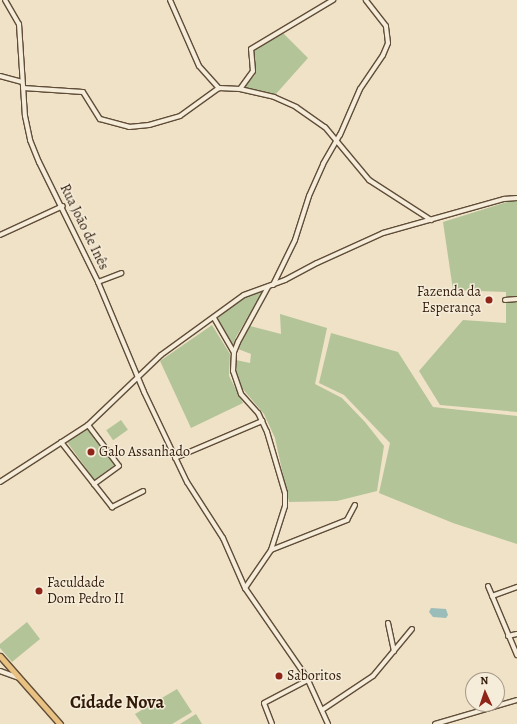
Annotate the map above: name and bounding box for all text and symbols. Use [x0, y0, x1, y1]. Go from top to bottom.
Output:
street label: Rua João de Inês [56, 181, 112, 273]
place label: Fazenda da Esperança [417, 284, 481, 316]
marker: Fazenda da Esperança [484, 295, 494, 305]
place label: Galo Assanhado [99, 444, 190, 460]
marker: Galo Assanhado [86, 447, 96, 457]
place label: Faculdade Dom Pedro II [47, 575, 124, 608]
marker: Faculdade Dom Pedro II [34, 586, 44, 596]
place label: Saboritos [287, 668, 341, 684]
marker: Saboritos [274, 671, 284, 681]
north arrow [465, 672, 505, 712]
text: N [480, 673, 489, 688]
district label: Cidade Nova [70, 691, 164, 713]

